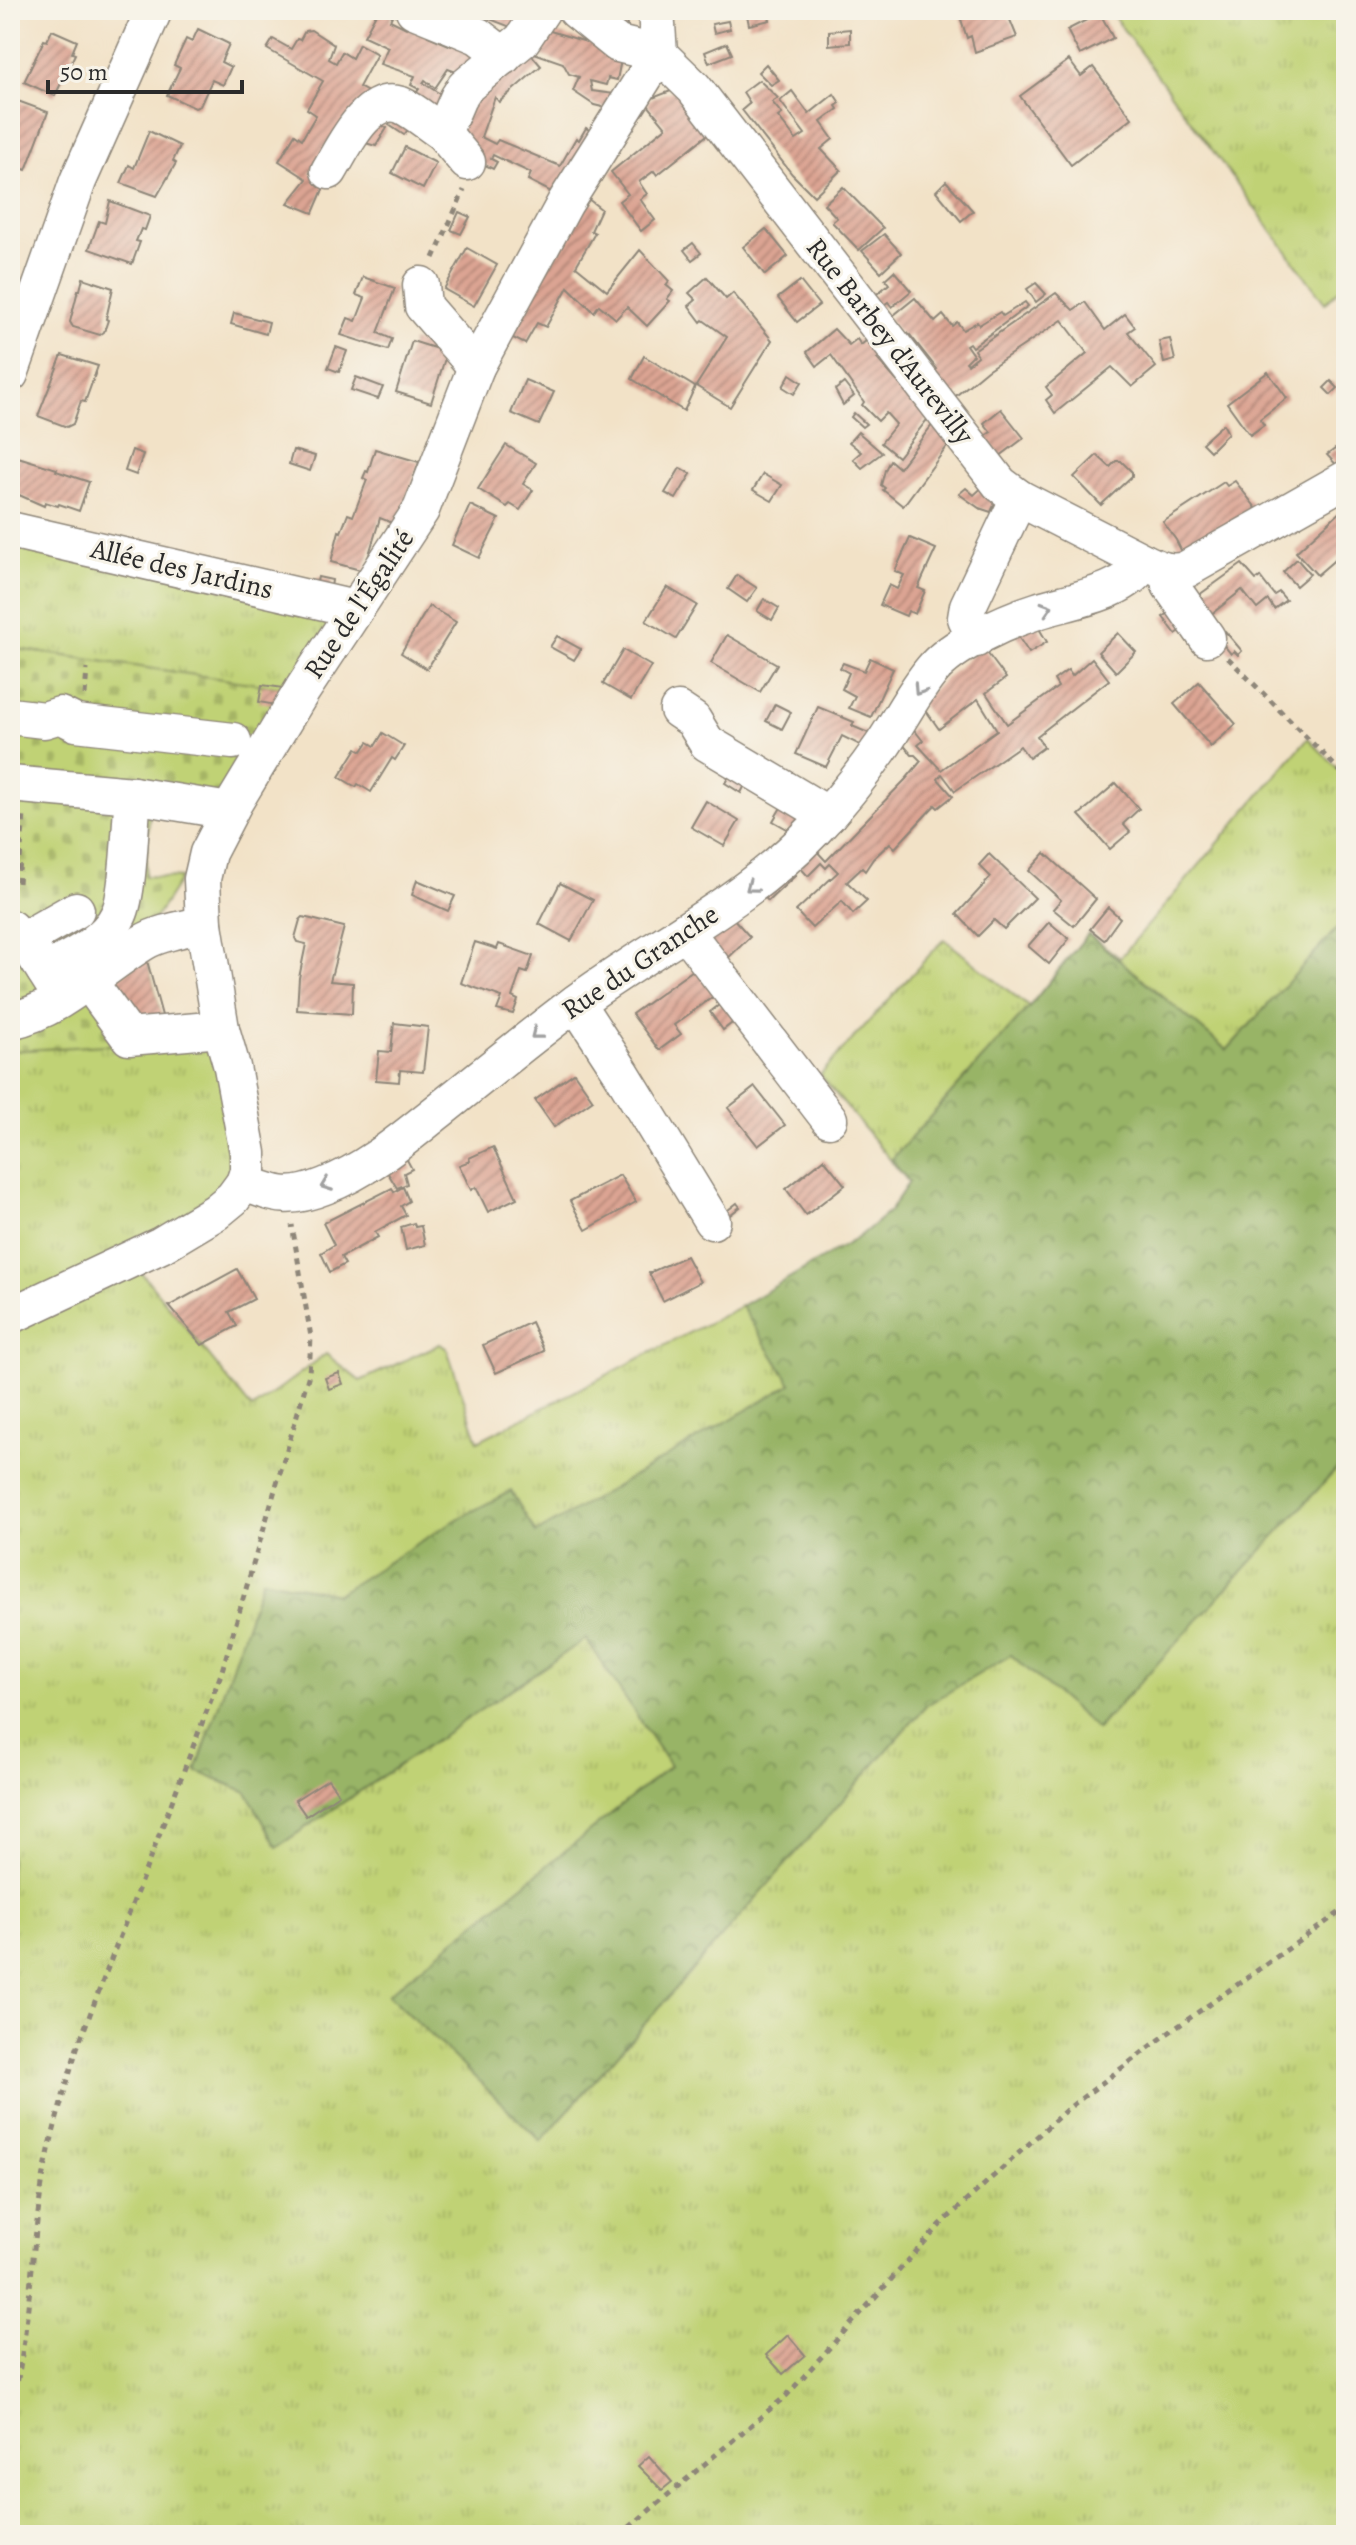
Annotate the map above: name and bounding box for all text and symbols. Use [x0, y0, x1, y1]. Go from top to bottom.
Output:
scale bar [48, 44, 242, 94]
text: 50 m [60, 56, 108, 88]
street label: Rue Barbey d'Aurevilly [797, 230, 983, 453]
street label: Rue de l'Égalité [295, 522, 423, 686]
street label: Allée des Jardins [86, 529, 277, 608]
one-way arrow [1040, 601, 1053, 617]
one-way arrow [913, 682, 928, 696]
one-way arrow [745, 877, 759, 891]
street label: Rue du Granche [554, 895, 726, 1029]
one-way arrow [530, 1024, 545, 1038]
one-way arrow [320, 1175, 334, 1192]

